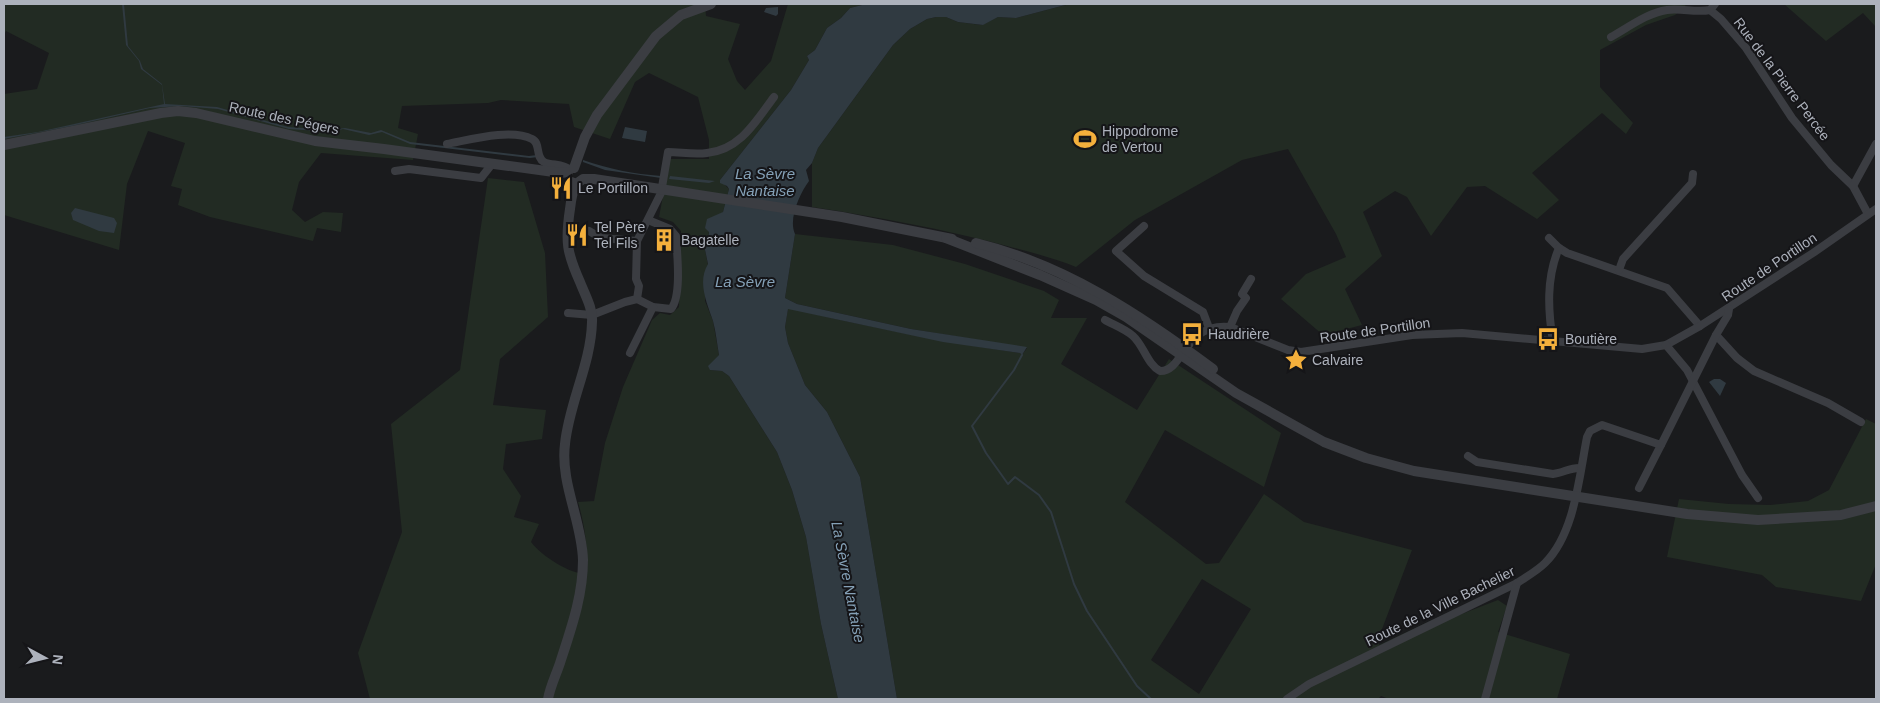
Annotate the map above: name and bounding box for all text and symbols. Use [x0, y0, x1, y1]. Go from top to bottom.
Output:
street label: Rue de la Pierre Percée [1731, 15, 1833, 144]
street label: Route des Pégers [228, 99, 340, 137]
place label: Hippodrome de Vertou [1102, 123, 1178, 155]
sports icon: Hippodrome de Vertou [1072, 126, 1098, 152]
water label: La Sèvre Nantaise [735, 165, 795, 199]
restaurant icon: Le Portillon [548, 175, 574, 201]
place label: Le Portillon [578, 180, 648, 196]
place label: Tel Père Tel Fils [594, 219, 646, 251]
restaurant icon: Tel Père Tel Fils [564, 222, 590, 248]
building icon: Bagatelle [651, 227, 677, 253]
street label: Route de Portillon [1718, 229, 1820, 305]
place label: Bagatelle [681, 232, 740, 248]
water label: La Sèvre [715, 273, 775, 290]
street label: Route de Portillon [1319, 314, 1431, 346]
bus stop icon: Haudrière [1179, 321, 1205, 347]
place label: Haudrière [1208, 326, 1270, 342]
bus stop icon: Boutière [1535, 326, 1561, 352]
place label: Boutière [1565, 331, 1617, 347]
place icon: Calvaire [1283, 347, 1309, 373]
place label: Calvaire [1312, 352, 1364, 368]
water label: La Sèvre Nantaise [828, 520, 869, 644]
street label: Route de la Ville Bachelier [1363, 563, 1517, 649]
north arrow [20, 633, 70, 683]
text: N [49, 654, 66, 666]

